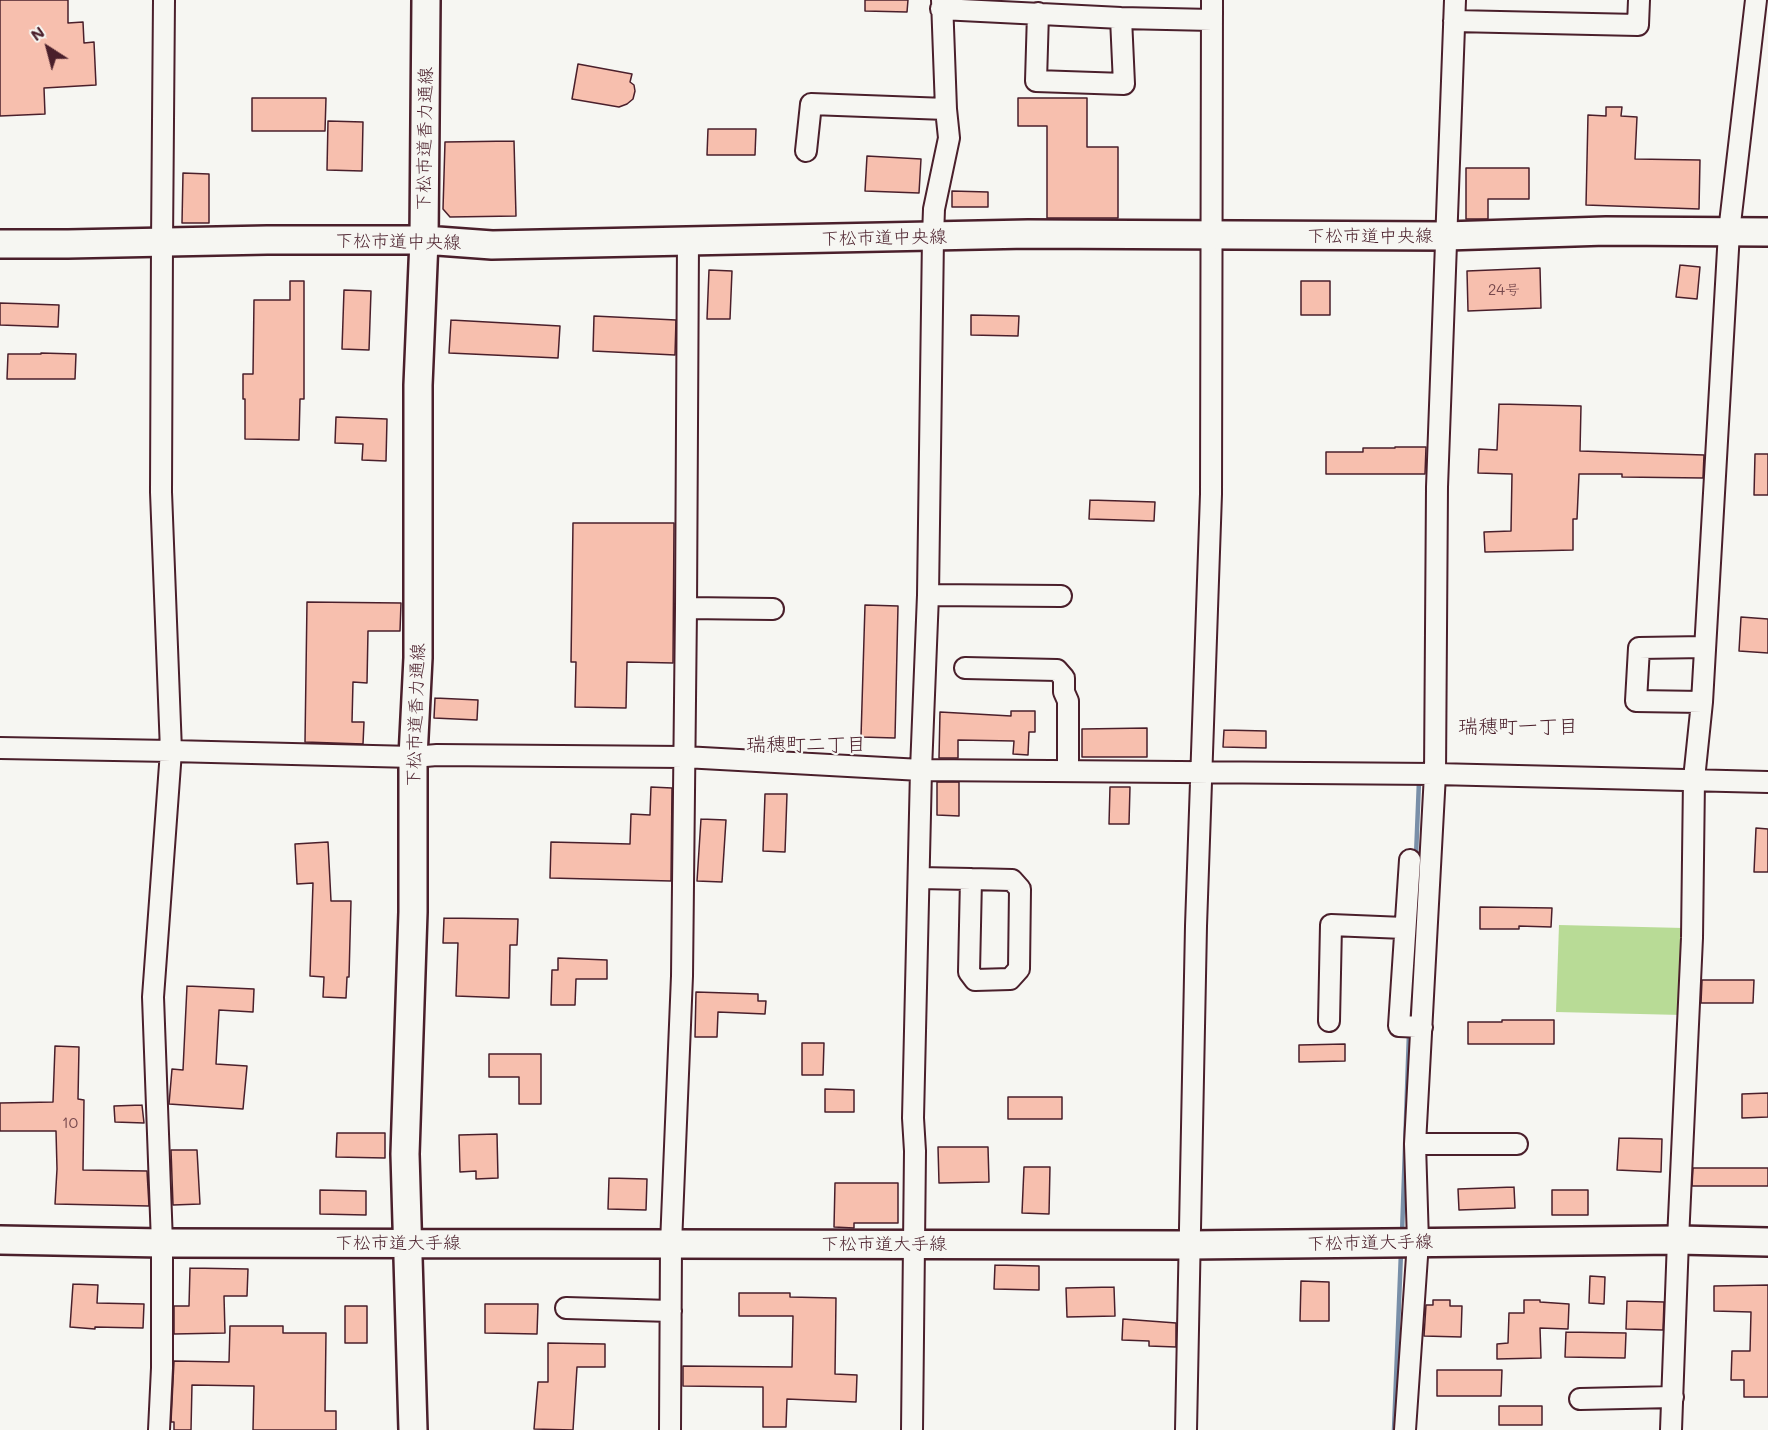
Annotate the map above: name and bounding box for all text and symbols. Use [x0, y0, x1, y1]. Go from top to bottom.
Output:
north arrow [18, 18, 78, 78]
text: N [26, 21, 48, 45]
street label: 下松市道香力通線 [413, 67, 437, 211]
street label: 下松市道中央線 [1307, 225, 1433, 247]
street label: 下松市道中央線 [821, 226, 947, 250]
street label: 下松市道中央線 [335, 230, 461, 254]
house number: 24号 [1488, 281, 1520, 299]
street label: 下松市道香力通線 [403, 643, 429, 787]
district label: 瑞穂町一丁目 [1458, 715, 1578, 739]
district label: 瑞穂町二丁目 [746, 733, 866, 757]
house number: 10 [62, 1114, 78, 1132]
street label: 下松市道大手線 [1307, 1231, 1433, 1255]
street label: 下松市道大手線 [335, 1232, 461, 1254]
street label: 下松市道大手線 [821, 1233, 947, 1255]

